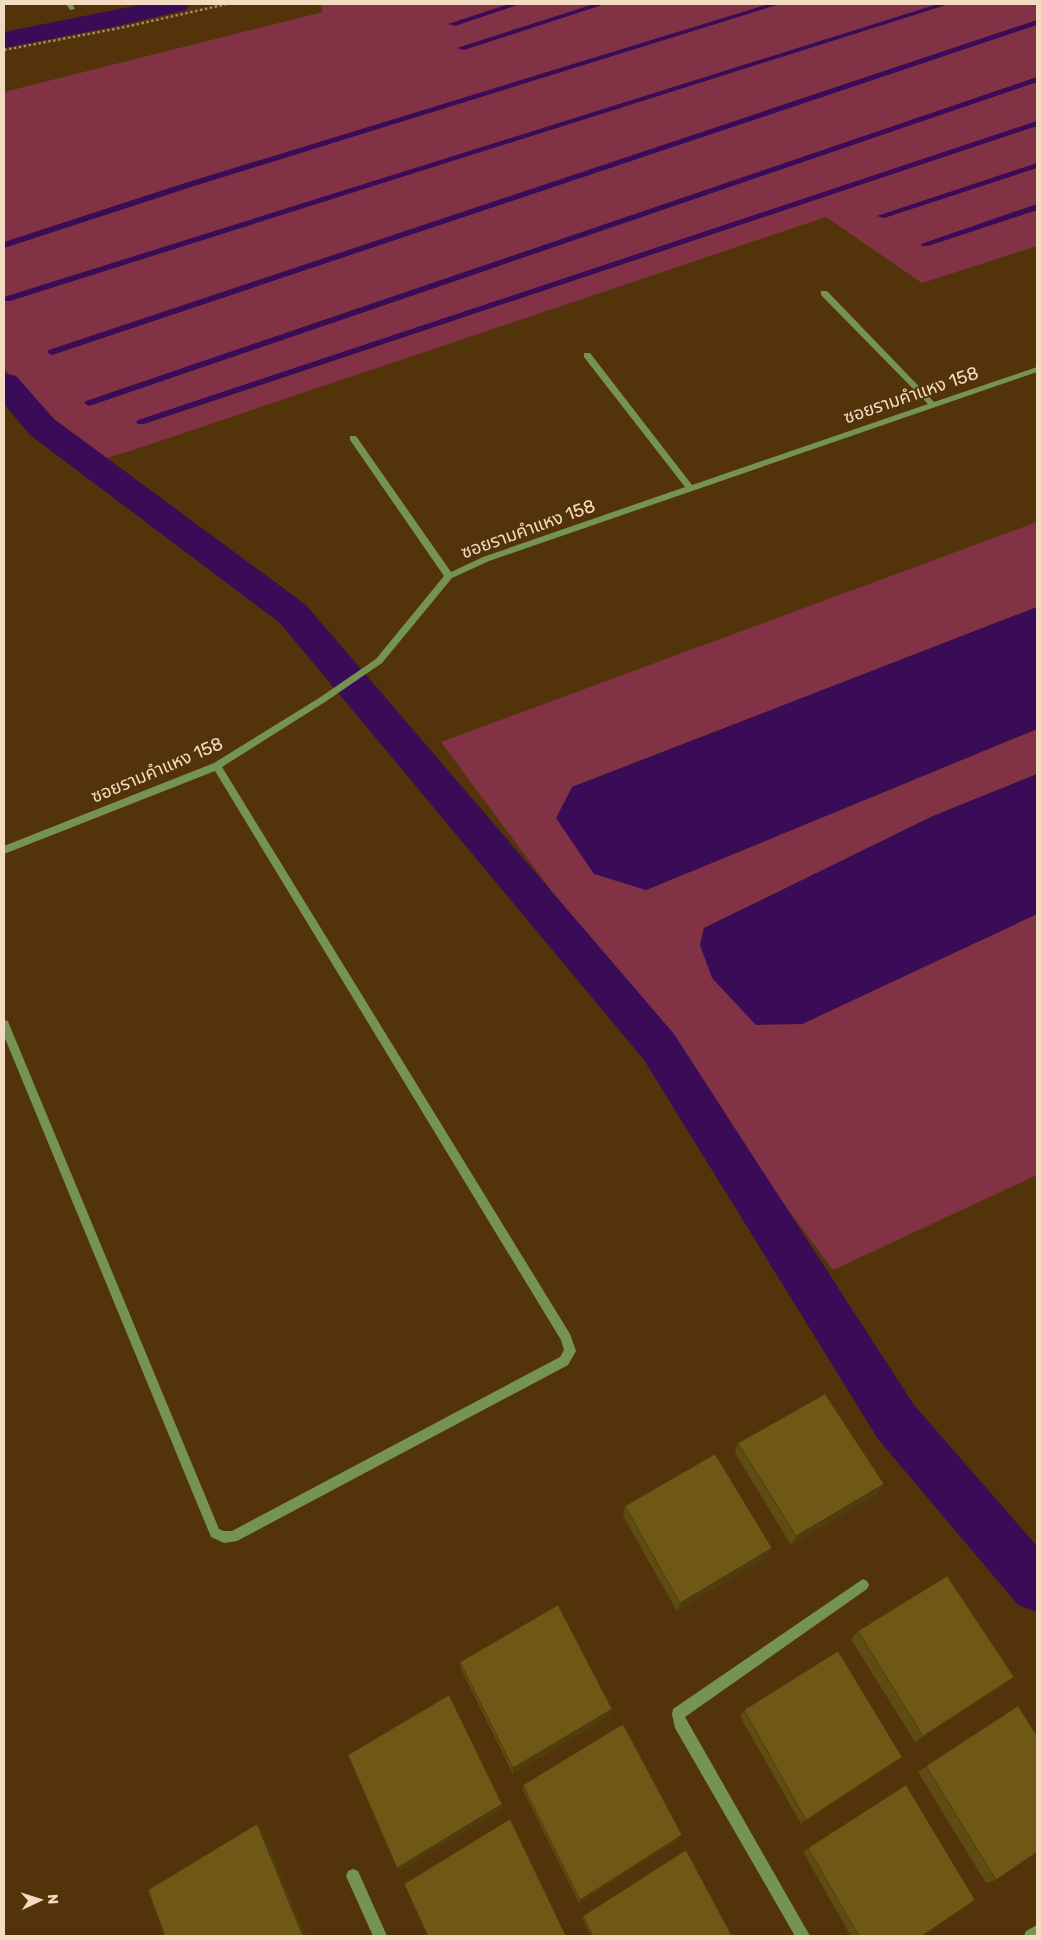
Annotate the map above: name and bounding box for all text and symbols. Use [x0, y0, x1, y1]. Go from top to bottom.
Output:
street label: ซอยรามคำแหง 158 [841, 362, 981, 428]
street label: ซอยรามคำแหง 158 [458, 495, 598, 563]
street label: ซอยรามคำแหง 158 [88, 732, 226, 808]
north arrow [15, 1875, 65, 1925]
text: N [44, 1894, 61, 1905]

